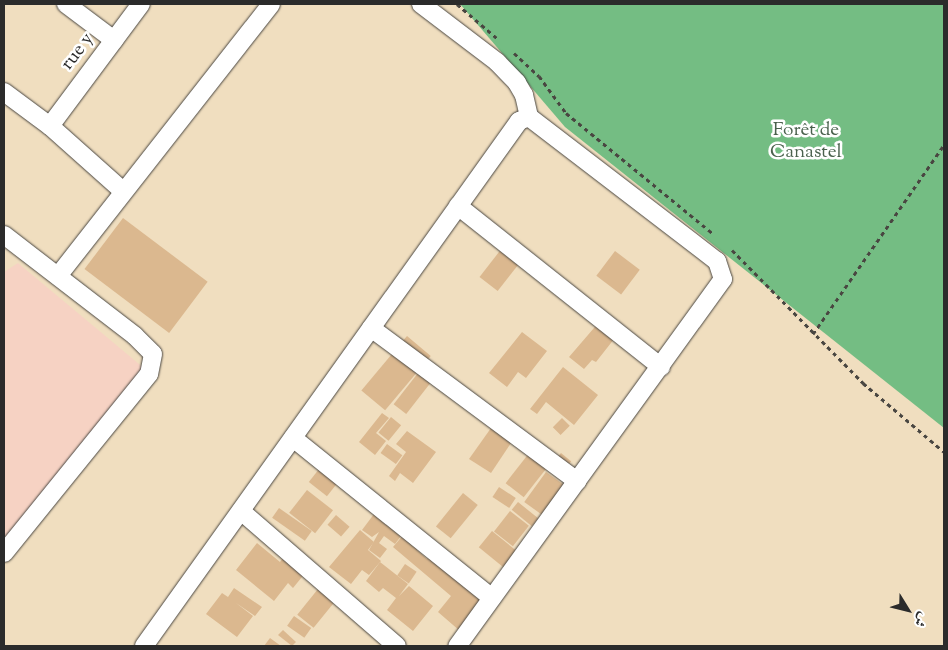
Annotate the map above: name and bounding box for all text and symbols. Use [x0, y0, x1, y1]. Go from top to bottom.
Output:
street label: rue y [57, 29, 99, 75]
park label: Forêt de Canastel [770, 120, 842, 164]
north arrow [883, 585, 933, 635]
text: ش [908, 607, 932, 630]

